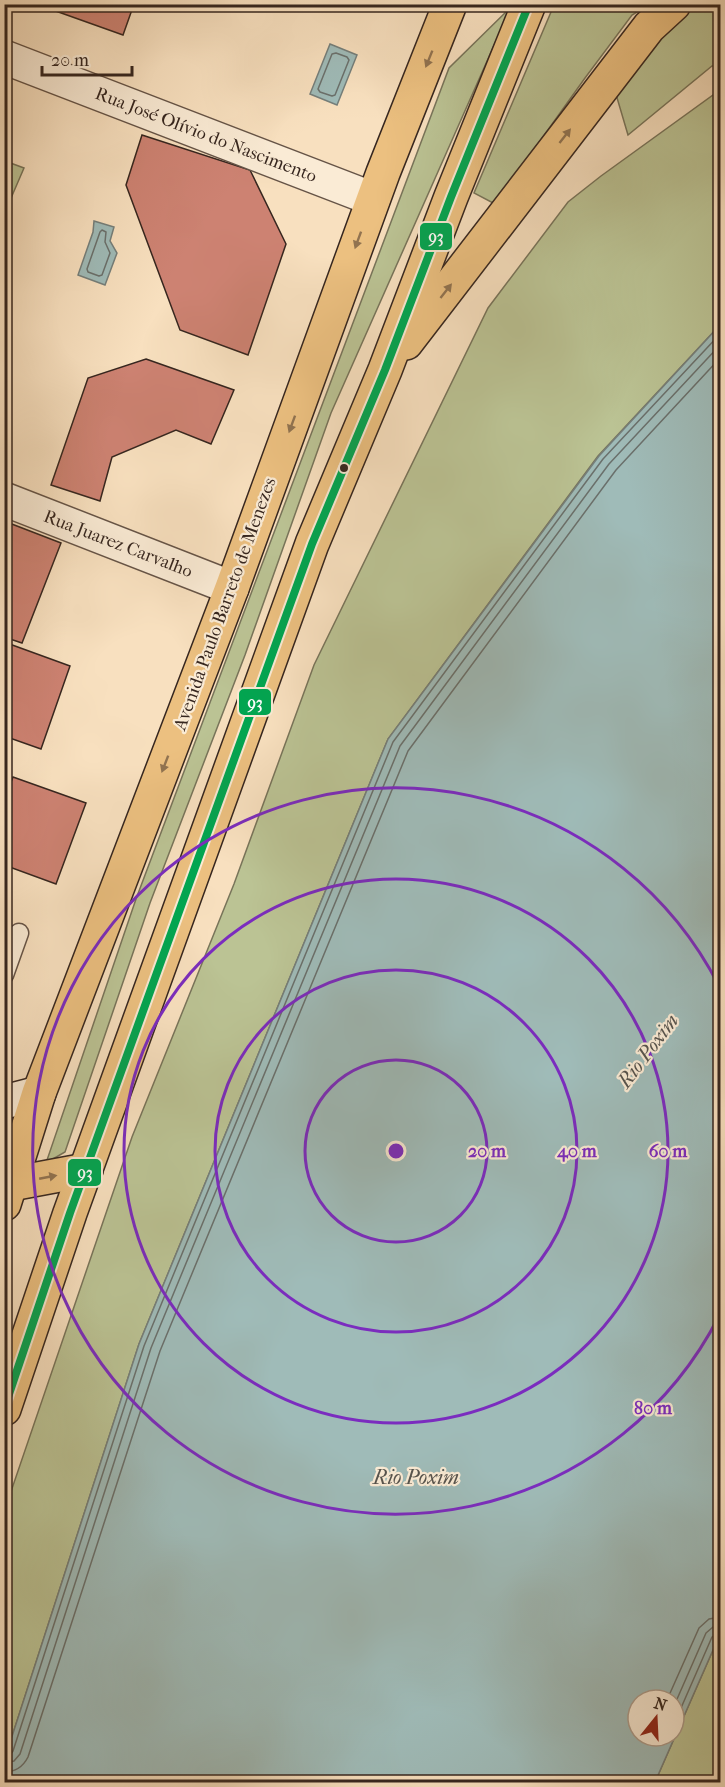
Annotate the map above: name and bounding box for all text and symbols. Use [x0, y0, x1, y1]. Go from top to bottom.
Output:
scale bar [42, 39, 132, 77]
text: 20 m [51, 50, 89, 71]
one-way arrow [424, 50, 433, 68]
street label: Rua José Olívio do Nascimento [92, 83, 320, 187]
one-way arrow [559, 129, 571, 144]
line badge: 93 [419, 222, 453, 251]
text: 93 [428, 227, 443, 247]
one-way arrow [353, 232, 363, 250]
one-way arrow [440, 283, 452, 298]
one-way arrow [286, 415, 296, 433]
unlabelled marker [338, 462, 350, 474]
street label: Avenida Paulo Barreto de Menezes [169, 474, 281, 734]
street label: Rua Juarez Carvalho [41, 506, 195, 582]
line badge: 93 [238, 688, 272, 716]
text: 93 [247, 693, 262, 713]
one-way arrow [160, 755, 169, 773]
water label: Rio Poxim [612, 1010, 683, 1094]
centre of rings [386, 1141, 406, 1161]
text: 20 m [468, 1141, 507, 1162]
text: 40 m [556, 1141, 598, 1162]
text: 60 m [649, 1141, 688, 1162]
line badge: 93 [67, 1158, 102, 1187]
text: 93 [77, 1163, 92, 1183]
one-way arrow [39, 1172, 58, 1181]
text: 80 m [634, 1398, 673, 1419]
water label: Rio Poxim [371, 1466, 459, 1489]
north arrow [626, 1688, 686, 1748]
text: N [652, 1693, 670, 1715]

